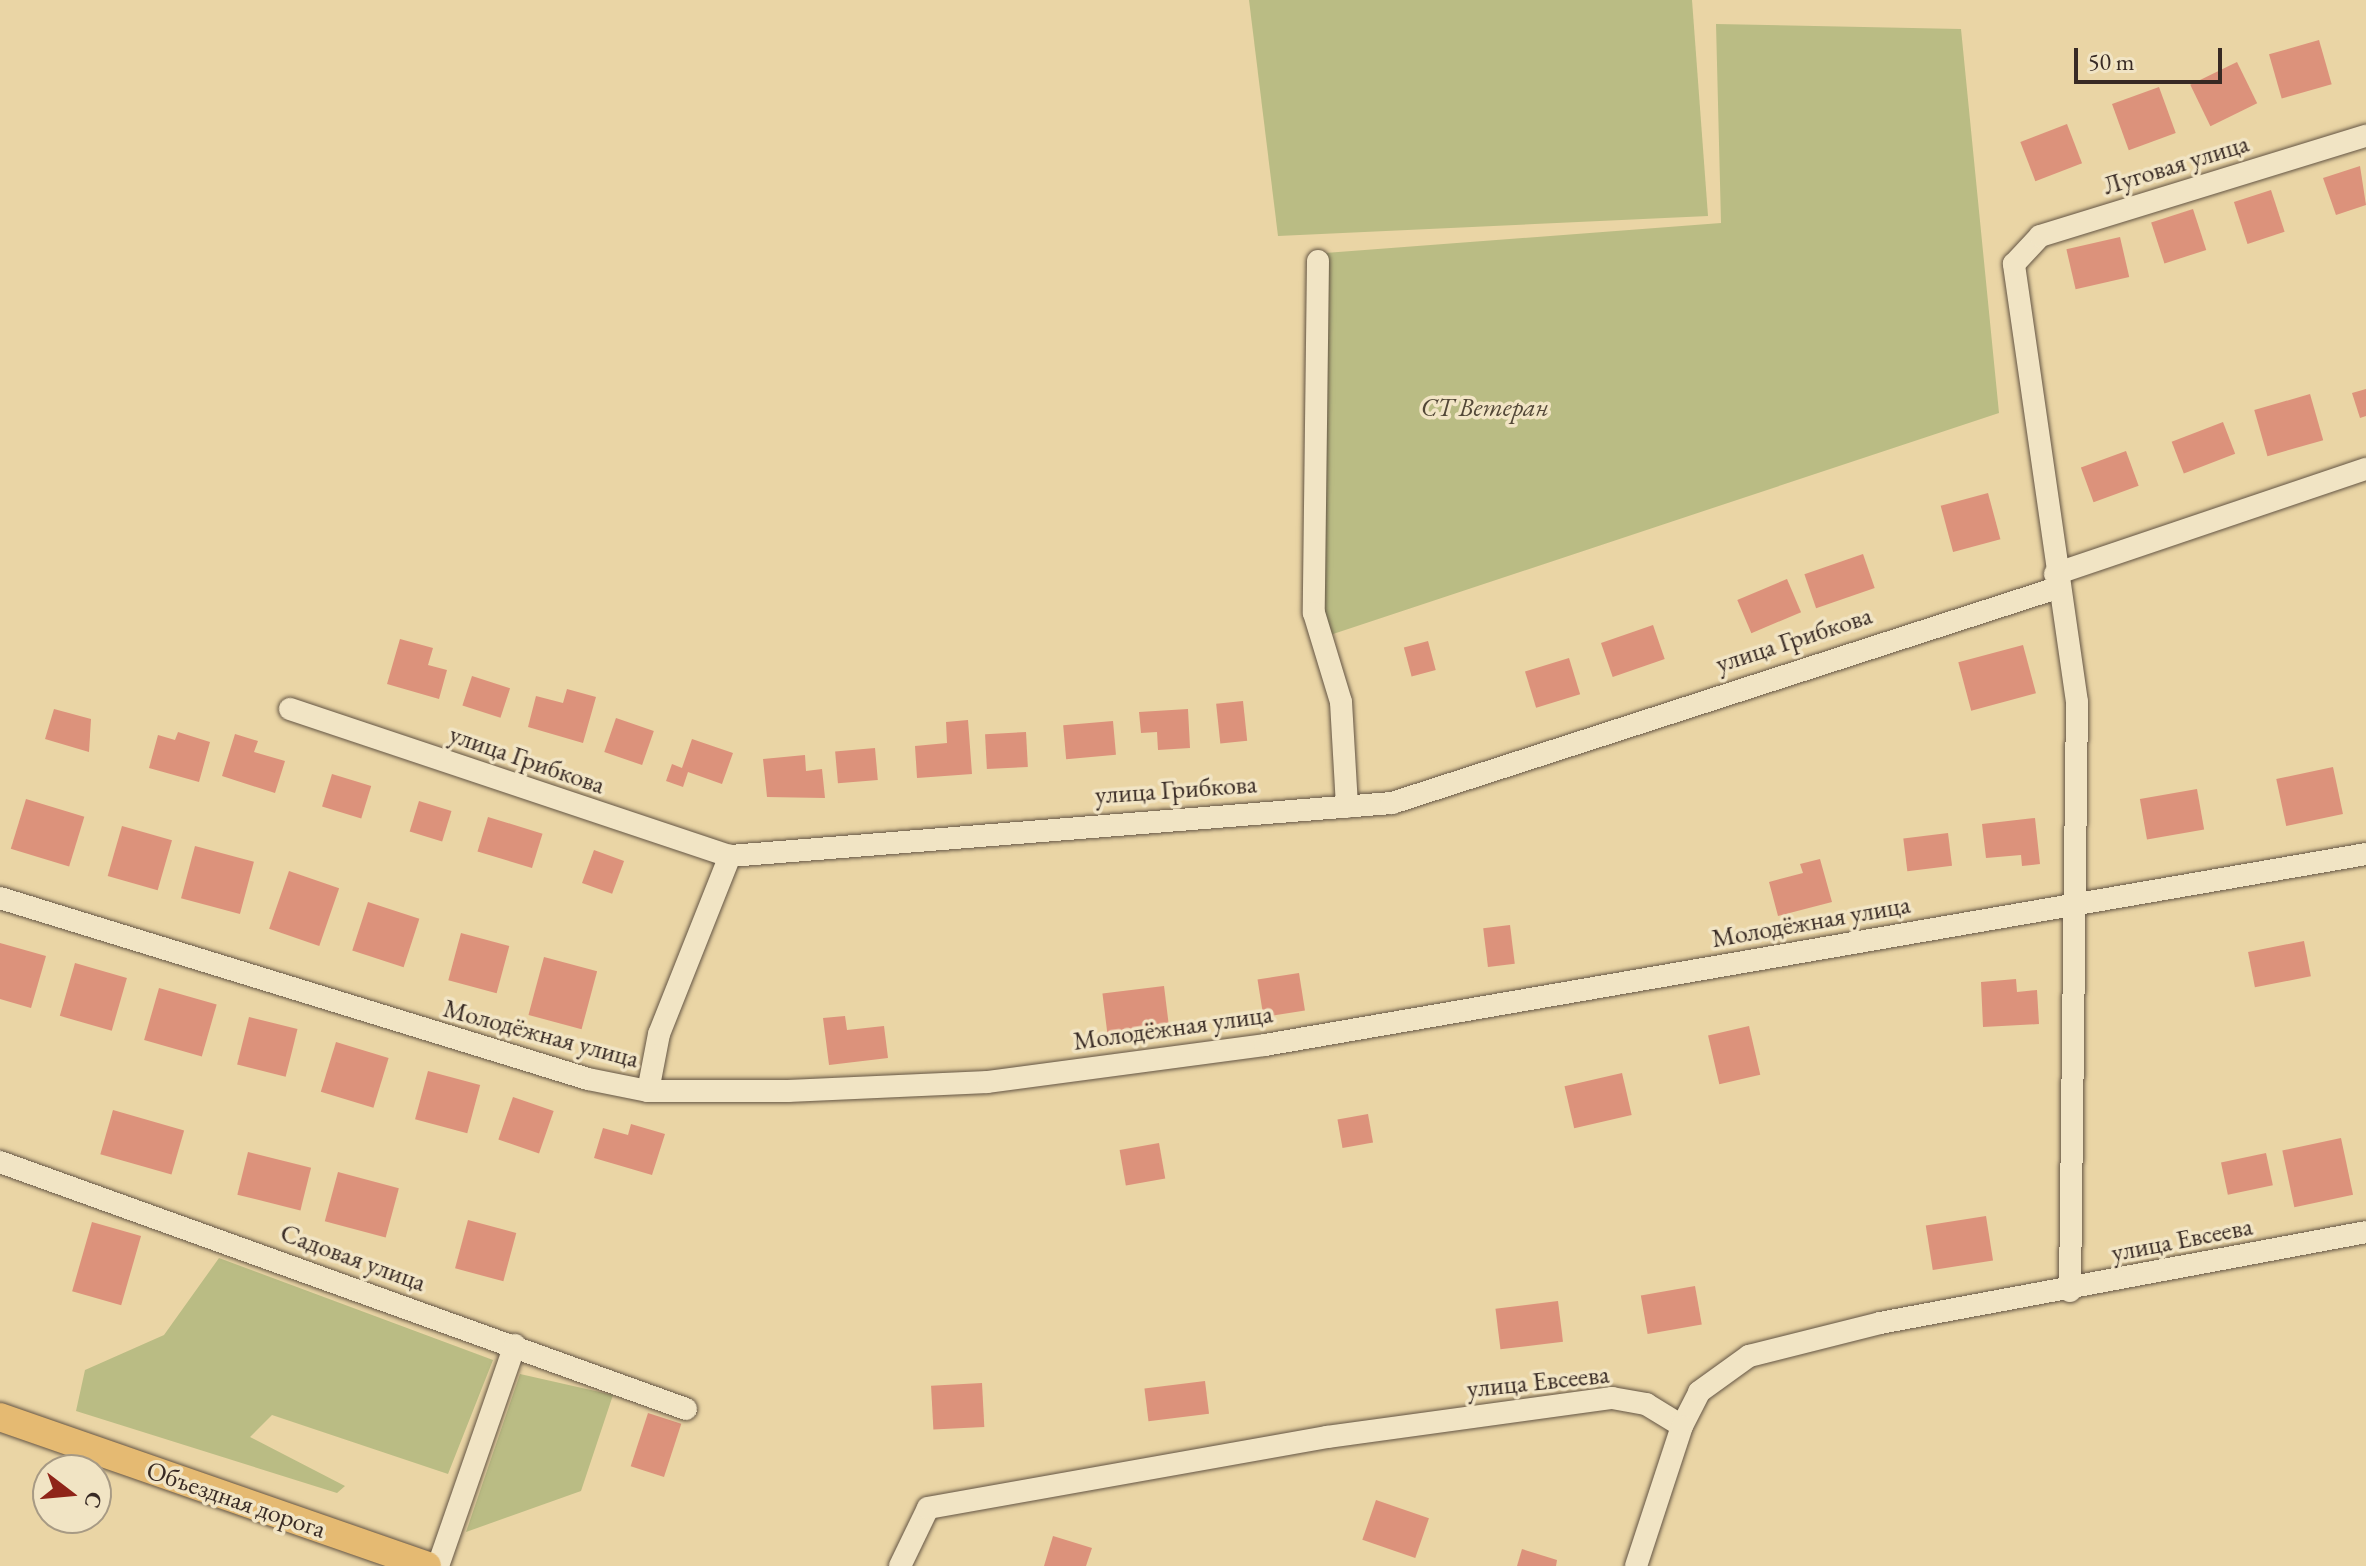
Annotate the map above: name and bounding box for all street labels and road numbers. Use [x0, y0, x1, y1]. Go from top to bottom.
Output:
street label: Луговая улица [2099, 128, 2253, 202]
street label: улица Грибкова [1712, 600, 1876, 680]
street label: улица Грибкова [445, 719, 609, 801]
street label: улица Грибкова [1094, 769, 1258, 811]
street label: Молодёжная улица [1709, 889, 1913, 955]
street label: Молодёжная улица [440, 993, 642, 1075]
street label: Молодёжная улица [1071, 999, 1275, 1057]
street label: улица Евсеева [2109, 1211, 2255, 1269]
street label: Садовая улица [276, 1217, 430, 1299]
street label: улица Евсеева [1465, 1359, 1611, 1405]
street label: Объездная дорога [142, 1455, 330, 1545]

